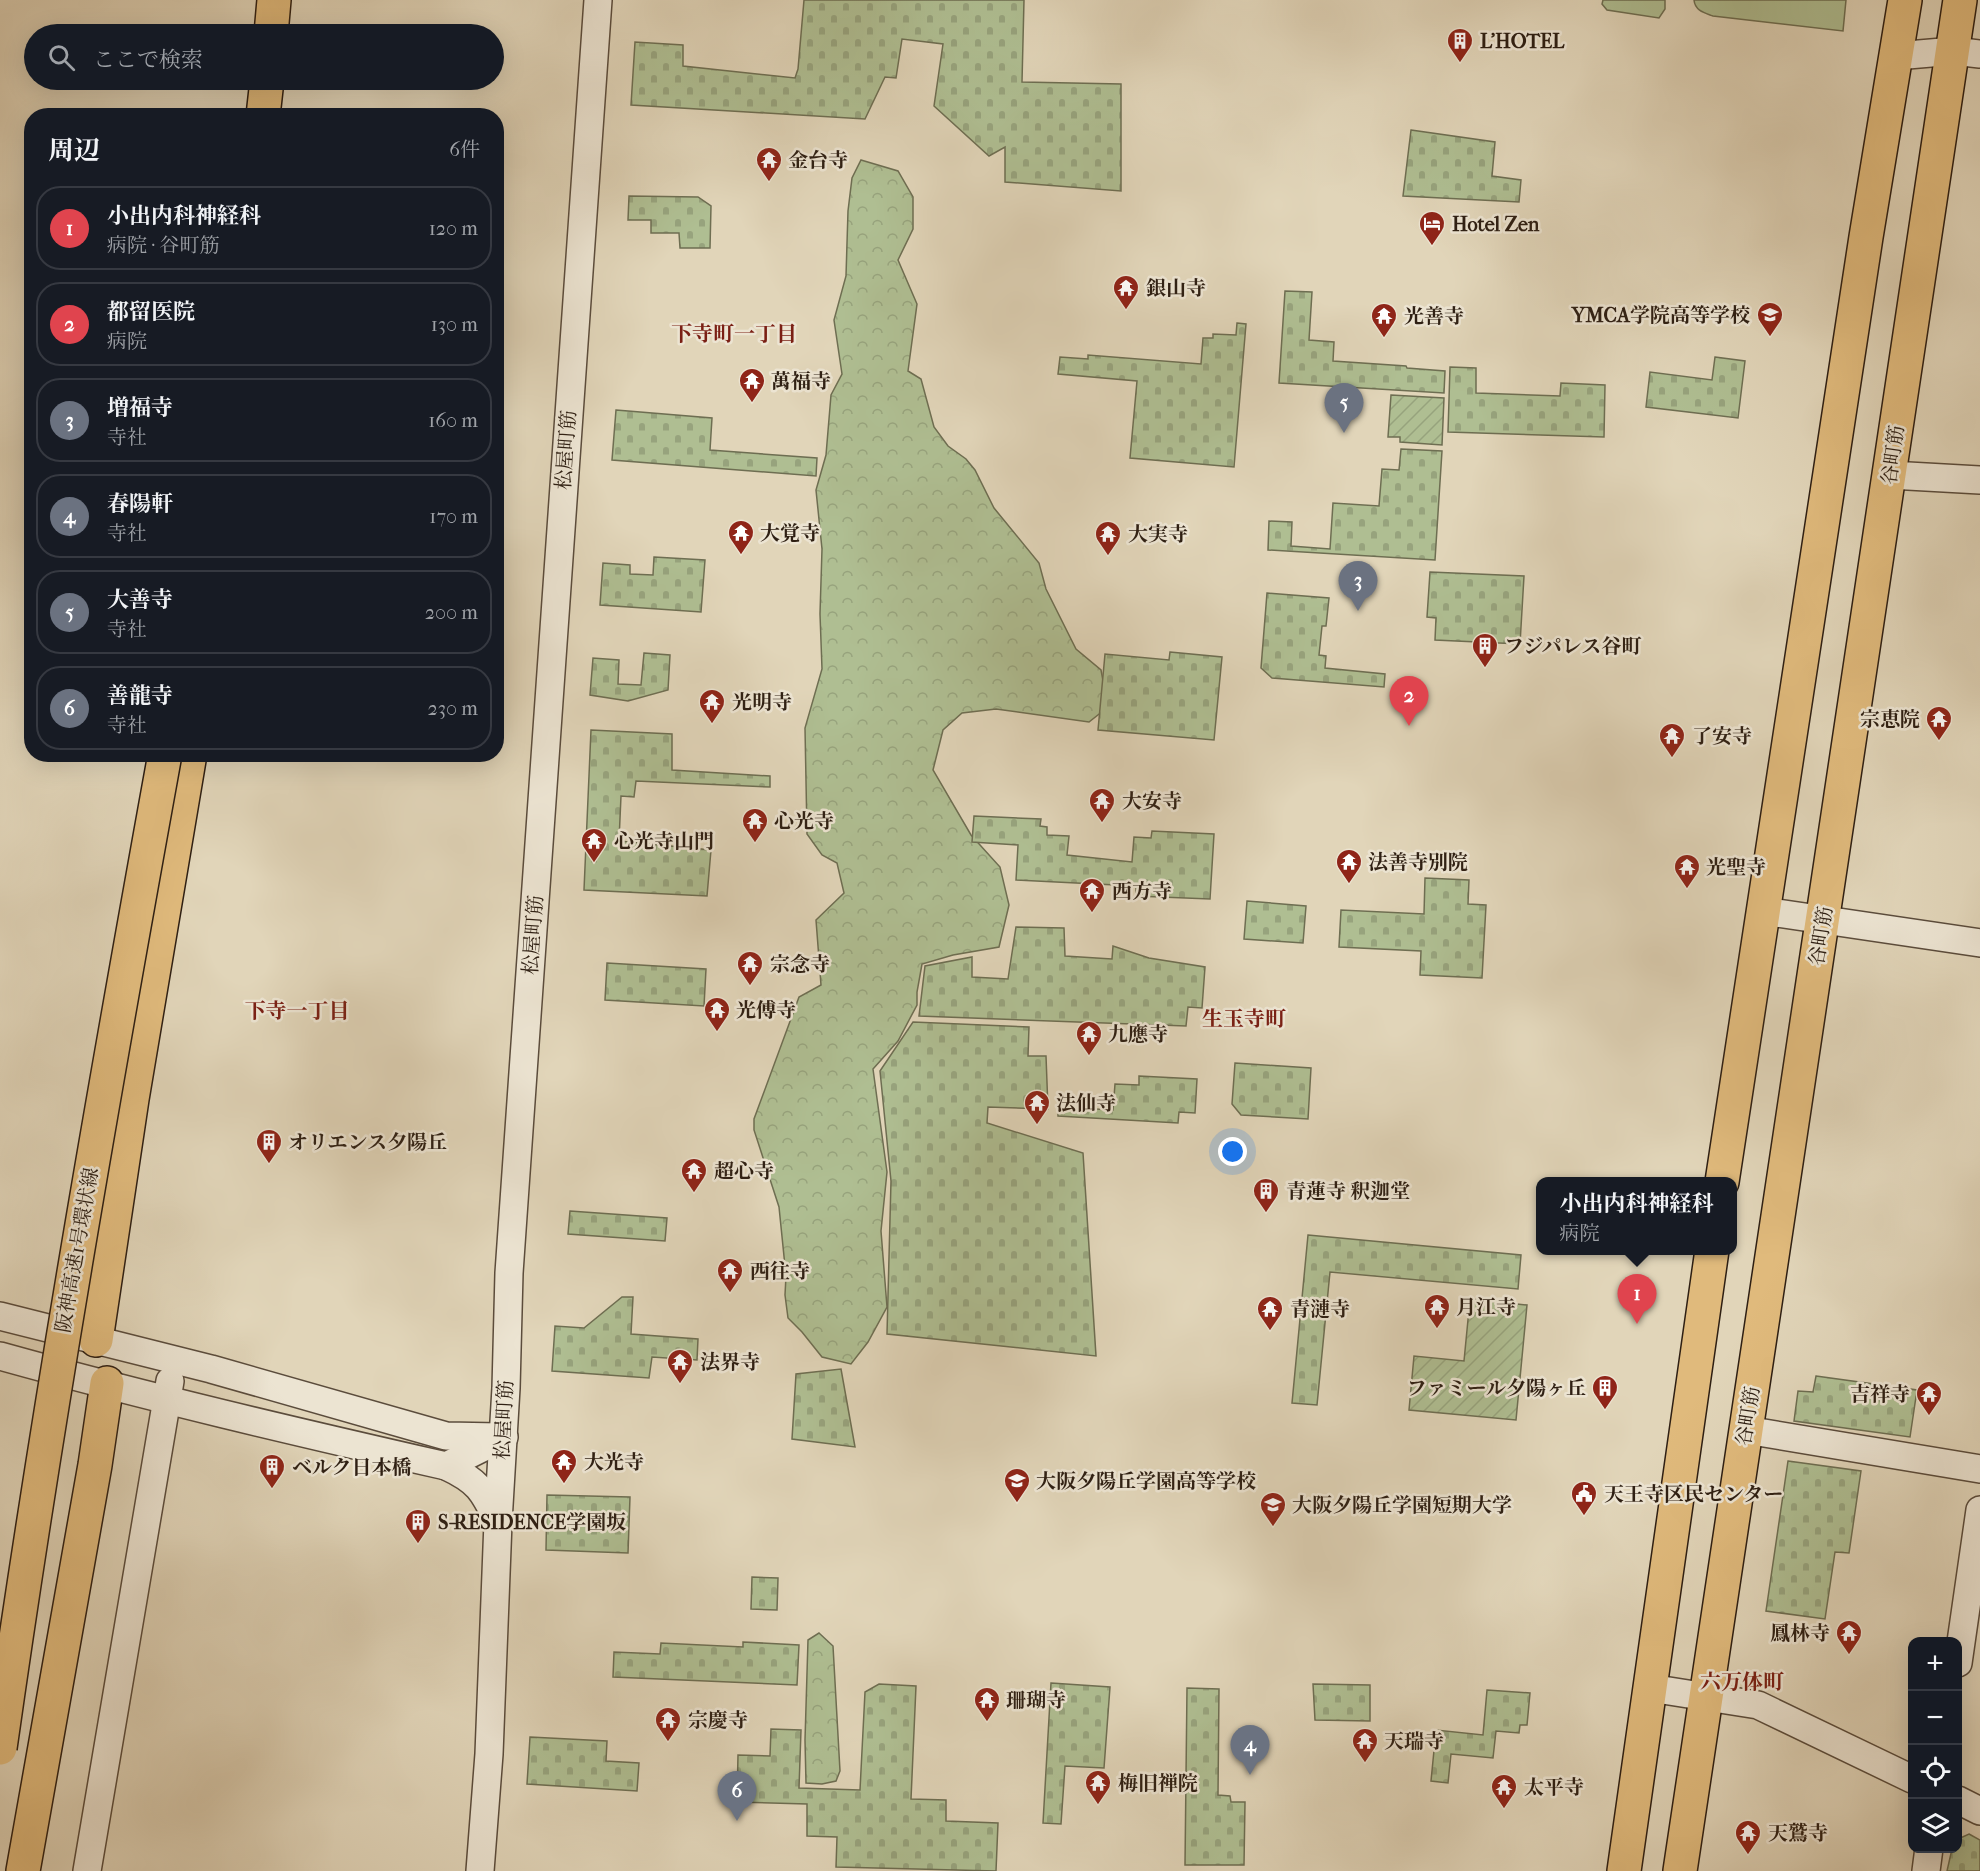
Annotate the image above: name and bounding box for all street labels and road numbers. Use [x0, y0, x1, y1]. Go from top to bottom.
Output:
street label: 松屋町筋 [552, 409, 580, 491]
street label: 谷町筋 [1877, 424, 1909, 486]
street label: 松屋町筋 [519, 894, 547, 976]
street label: 谷町筋 [1805, 905, 1837, 967]
street label: 阪神高速1号環状線 [51, 1166, 103, 1334]
street label: 松屋町筋 [490, 1379, 518, 1461]
street label: 谷町筋 [1732, 1385, 1764, 1447]

